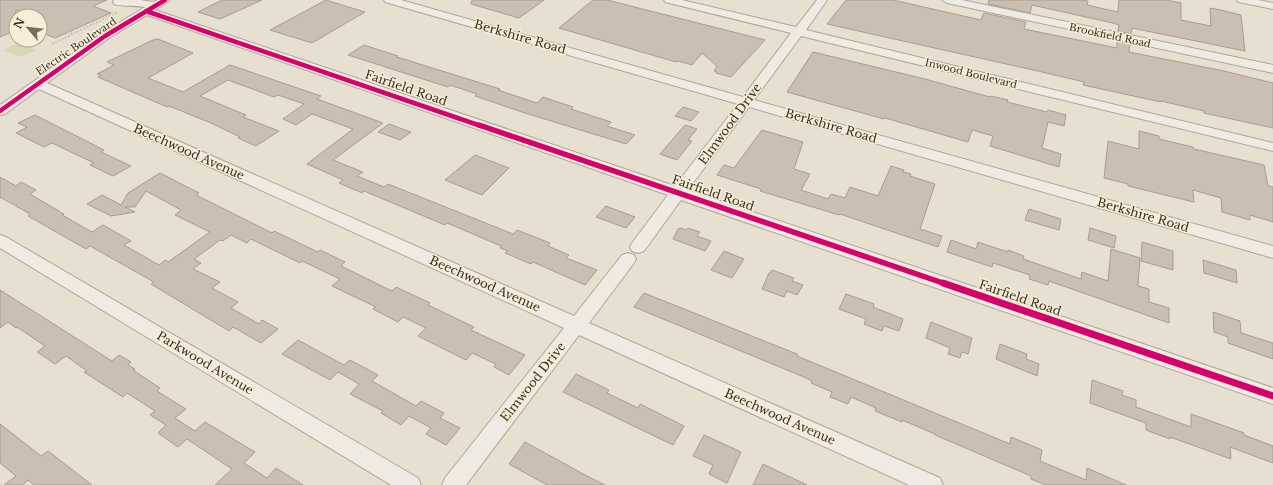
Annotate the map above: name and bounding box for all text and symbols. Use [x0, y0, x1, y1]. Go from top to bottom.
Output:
north arrow [8, 8, 48, 48]
street label: Electric Boulevard [33, 14, 119, 78]
text: N [11, 15, 28, 31]
street label: Berkshire Road [472, 16, 568, 57]
street label: Brookfield Road [1068, 20, 1152, 51]
street label: Inwood Boulevard [923, 56, 1019, 91]
street label: Fairfield Road [363, 66, 449, 109]
street label: Elmwood Drive [695, 80, 764, 167]
street label: Berkshire Road [783, 105, 879, 146]
street label: Beechwood Avenue [131, 120, 247, 183]
street label: Fairfield Road [670, 171, 756, 214]
street label: Berkshire Road [1095, 194, 1191, 235]
street label: Beechwood Avenue [427, 252, 543, 315]
street label: Fairfield Road [977, 276, 1063, 319]
street label: Parkwood Avenue [154, 328, 257, 397]
street label: Elmwood Drive [497, 339, 568, 424]
street label: Beechwood Avenue [722, 385, 838, 448]

